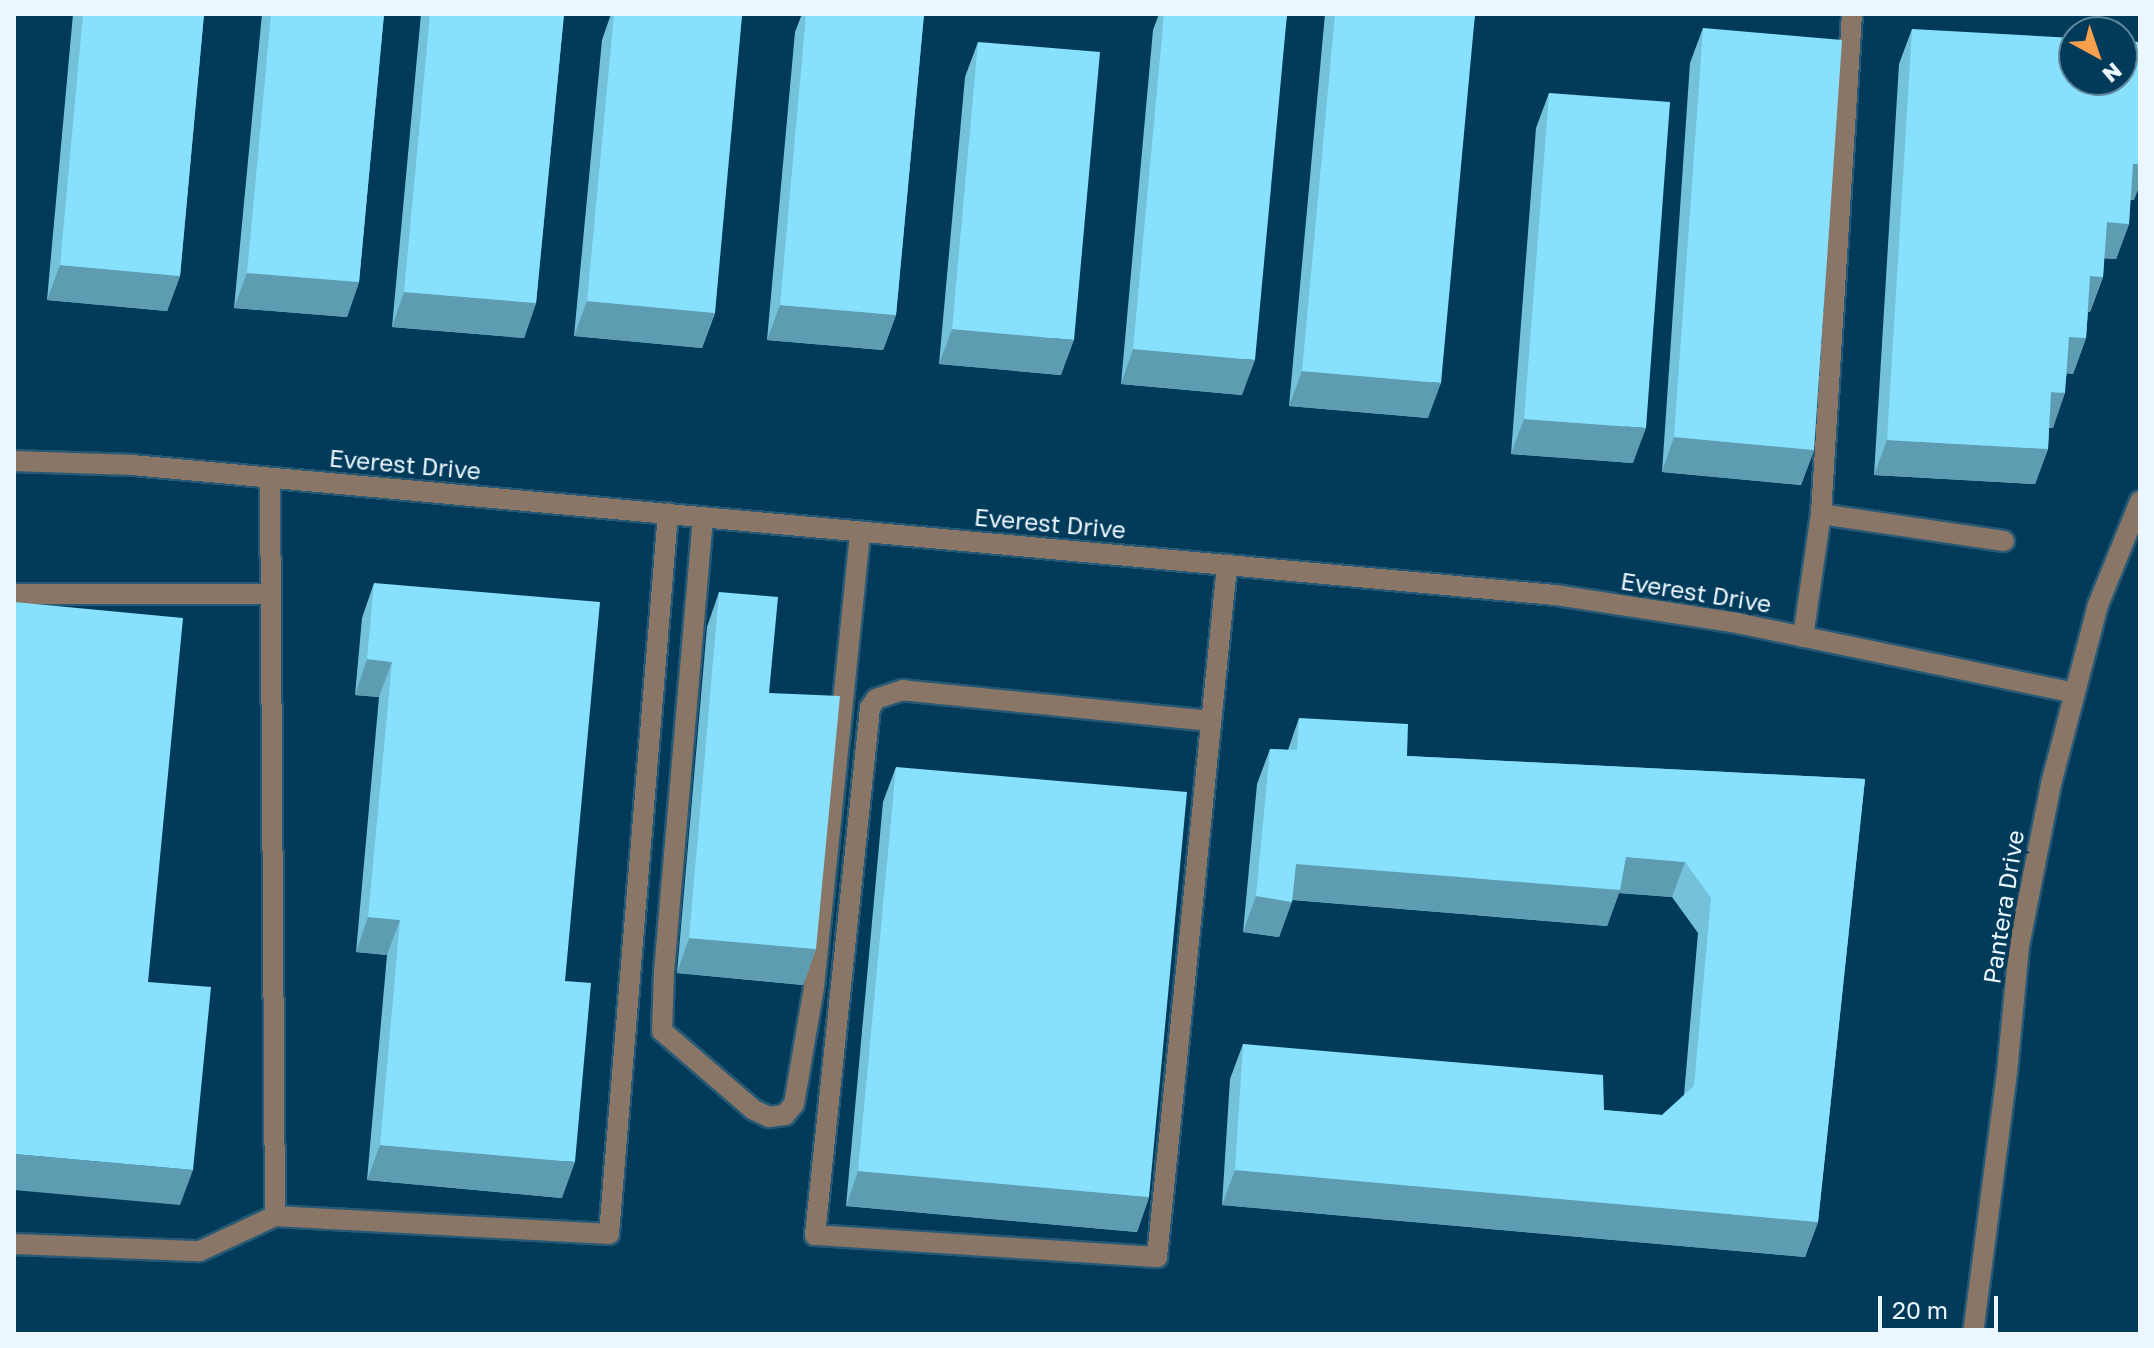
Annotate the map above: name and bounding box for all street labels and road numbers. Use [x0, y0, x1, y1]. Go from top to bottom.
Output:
street label: Everest Drive [328, 443, 482, 485]
street label: Everest Drive [973, 502, 1127, 544]
street label: Everest Drive [1619, 566, 1773, 618]
street label: Pantera Drive [1977, 828, 2029, 986]

